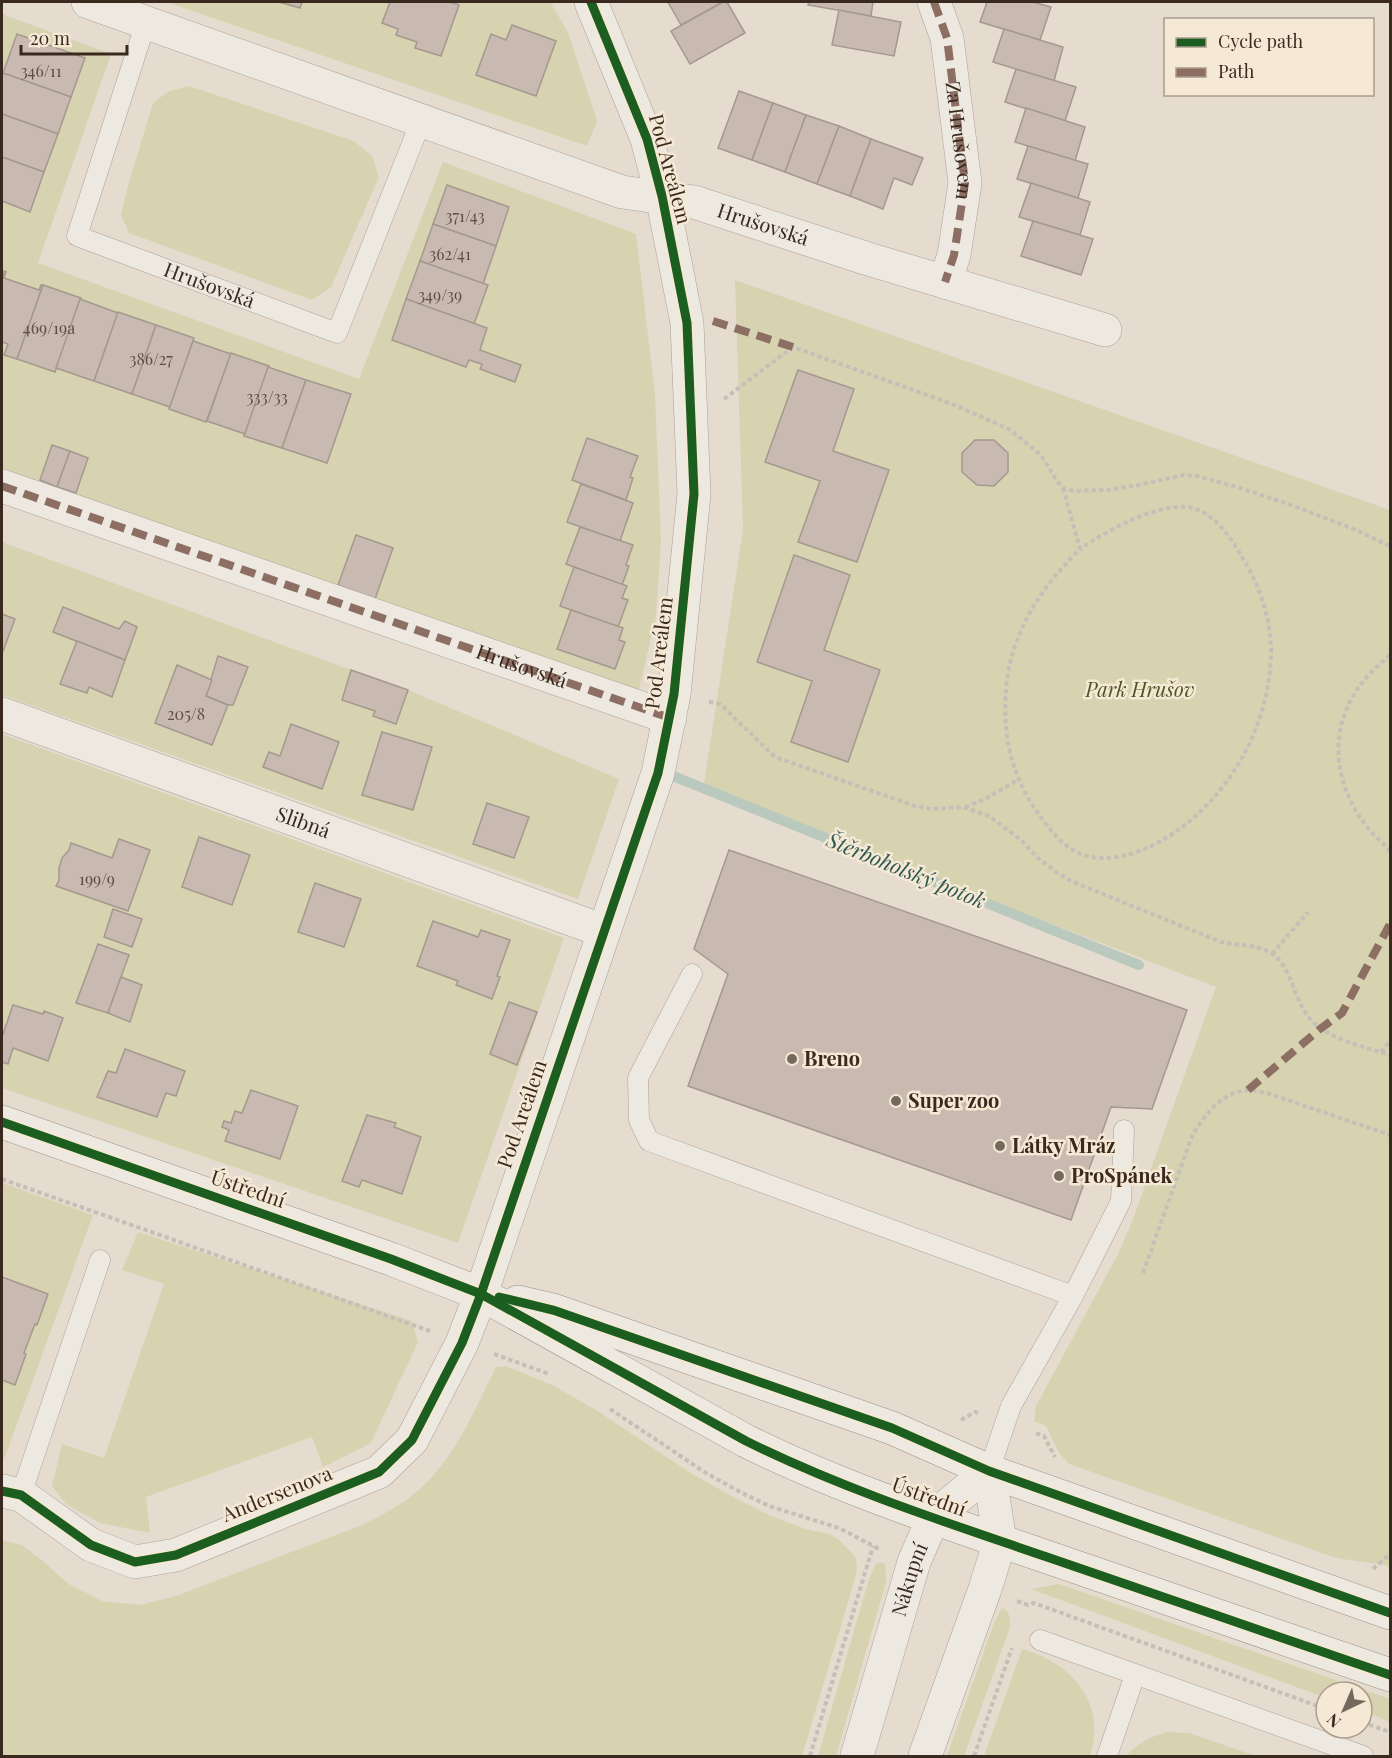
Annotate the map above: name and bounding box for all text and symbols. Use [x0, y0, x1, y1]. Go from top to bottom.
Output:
scale bar [21, 18, 128, 56]
legend [1164, 18, 1374, 96]
text: 20 m [30, 26, 70, 50]
text: Cycle path [1218, 29, 1303, 53]
text: Path [1218, 59, 1255, 83]
house number: 346/11 [20, 60, 62, 81]
street label: Za Hrušovem [941, 80, 980, 203]
street label: Pod Areálem [644, 111, 699, 227]
street label: Hrušovská [714, 196, 813, 251]
house number: 371/43 [445, 205, 485, 226]
house number: 362/41 [429, 243, 471, 264]
street label: Hrušovská [161, 255, 259, 313]
house number: 349/39 [418, 284, 462, 305]
house number: 469/19a [23, 317, 75, 338]
house number: 386/27 [129, 348, 173, 369]
house number: 333/33 [246, 386, 288, 407]
street label: Pod Areálem [637, 595, 678, 711]
street label: Hrušovská [473, 637, 571, 693]
park label: Park Hrušov [1085, 675, 1195, 702]
house number: 205/8 [167, 703, 205, 724]
street label: Slibná [273, 799, 334, 843]
water label: Štěrboholský potok [822, 824, 990, 914]
house number: 199/9 [79, 868, 115, 889]
place label: Breno [804, 1044, 860, 1071]
marker: Breno [785, 1052, 799, 1066]
street label: Pod Areálem [489, 1056, 552, 1171]
place label: Super zoo [908, 1086, 999, 1113]
marker: Super zoo [889, 1094, 903, 1108]
place label: Látky Mráz [1012, 1131, 1116, 1158]
marker: Látky Mráz [993, 1139, 1007, 1153]
place label: ProSpánek [1071, 1161, 1173, 1188]
street label: Ústřední [208, 1162, 290, 1213]
marker: ProSpánek [1052, 1169, 1066, 1183]
street label: Andersenova [216, 1458, 336, 1527]
street label: Ústřední [889, 1470, 971, 1522]
street label: Nákupní [884, 1538, 933, 1619]
north arrow [1314, 1680, 1374, 1740]
text: N [1321, 1709, 1345, 1733]

